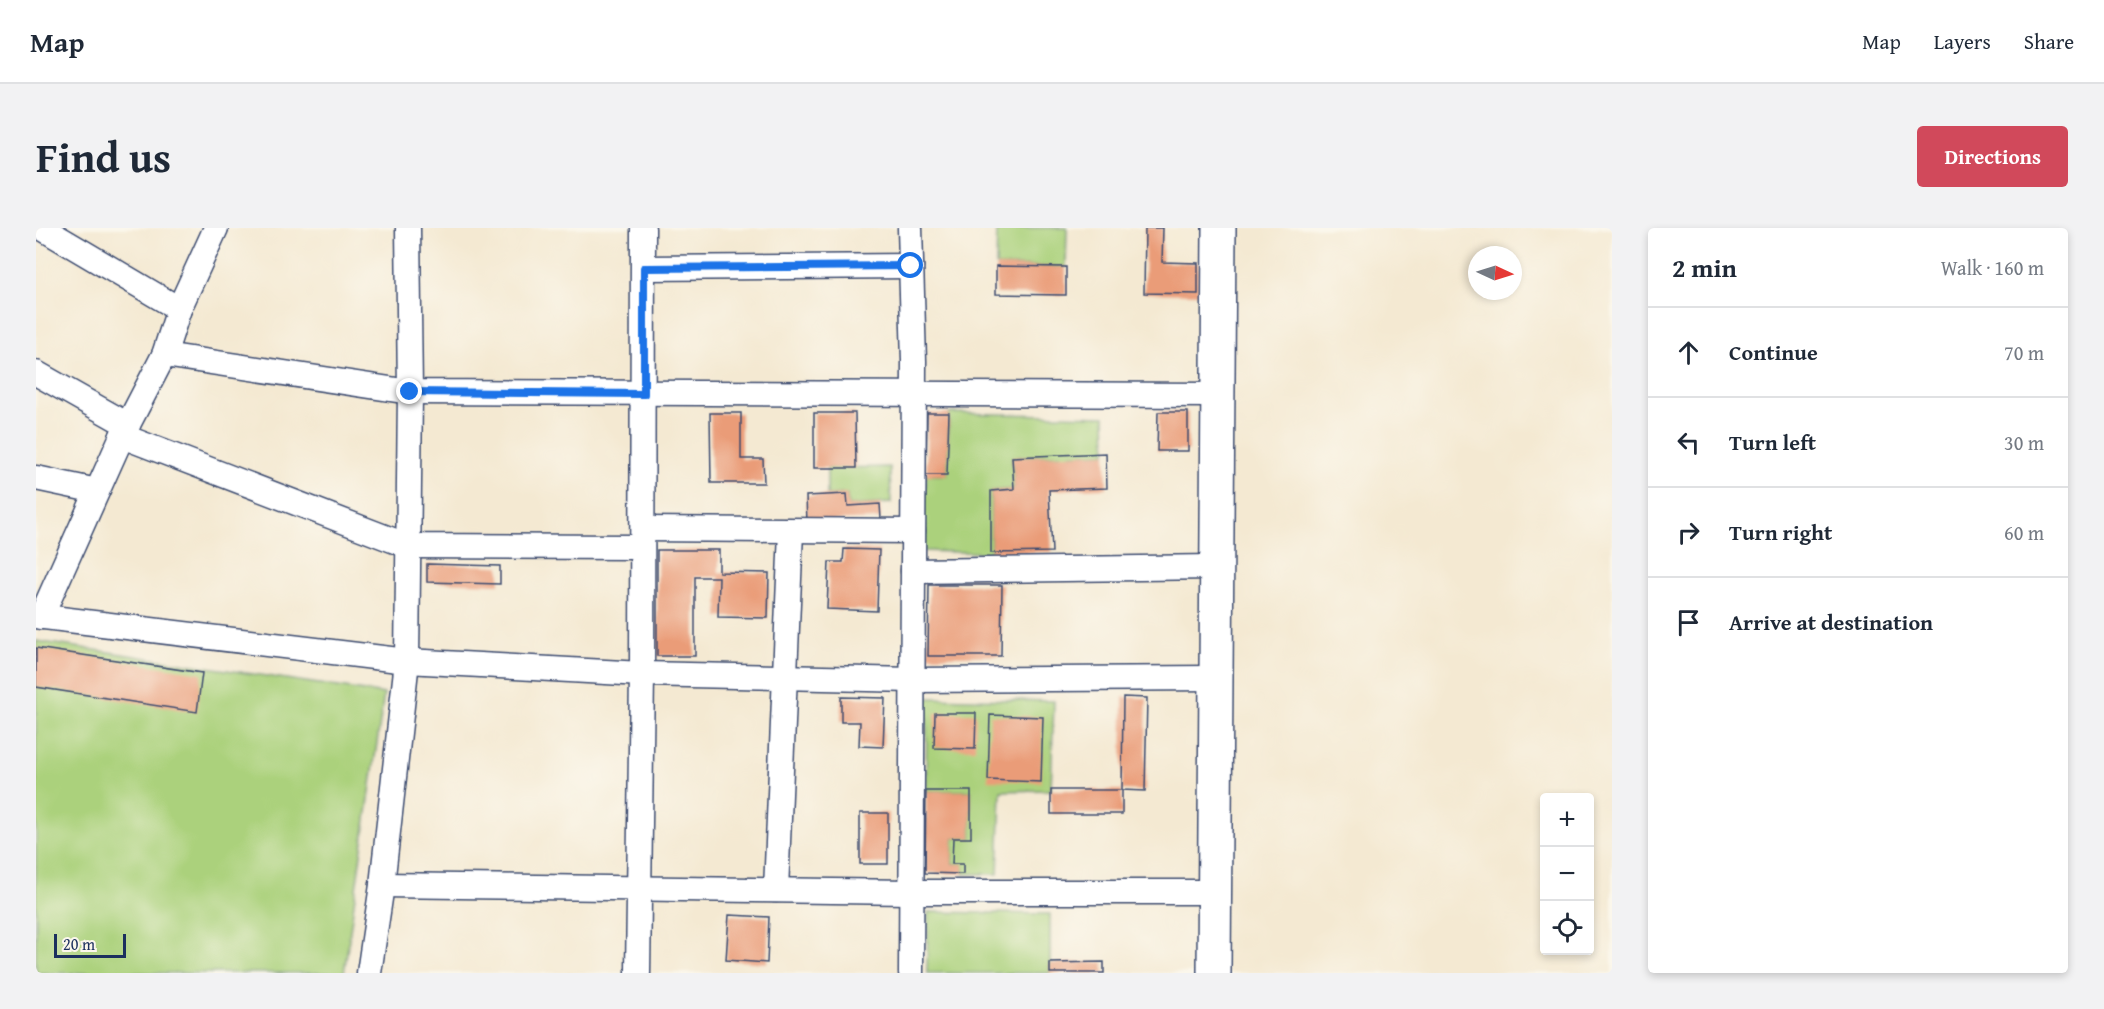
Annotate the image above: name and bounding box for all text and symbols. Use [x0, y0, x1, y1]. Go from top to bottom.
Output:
text: Map [30, 21, 84, 62]
text: Map [1862, 26, 1901, 57]
text: Layers [1934, 26, 1991, 57]
text: Share [2024, 26, 2074, 57]
text: Find us [36, 126, 171, 187]
button: Directions [1917, 126, 2068, 187]
north arrow [1468, 246, 1522, 300]
text: 2 min [1672, 248, 1737, 287]
route start [897, 252, 923, 278]
text: Walk · 160 m [1941, 253, 2044, 282]
icon: ahead [1672, 336, 1705, 369]
text: Continue [1729, 336, 1818, 368]
text: 70 m [2004, 338, 2044, 367]
route end [396, 378, 422, 404]
icon: left [1672, 426, 1705, 459]
text: Turn left [1729, 426, 1816, 458]
text: 30 m [2004, 428, 2044, 457]
icon: right [1672, 516, 1705, 549]
text: Turn right [1729, 516, 1832, 548]
text: 60 m [2004, 518, 2044, 547]
icon: arrive [1672, 606, 1705, 639]
text: Arrive at destination [1729, 606, 1933, 638]
map controls [1540, 793, 1594, 955]
button: + [1540, 793, 1594, 847]
button: − [1540, 847, 1594, 901]
button: locate [1540, 901, 1594, 955]
scale bar [54, 931, 126, 958]
text: 20 m [63, 932, 95, 956]

